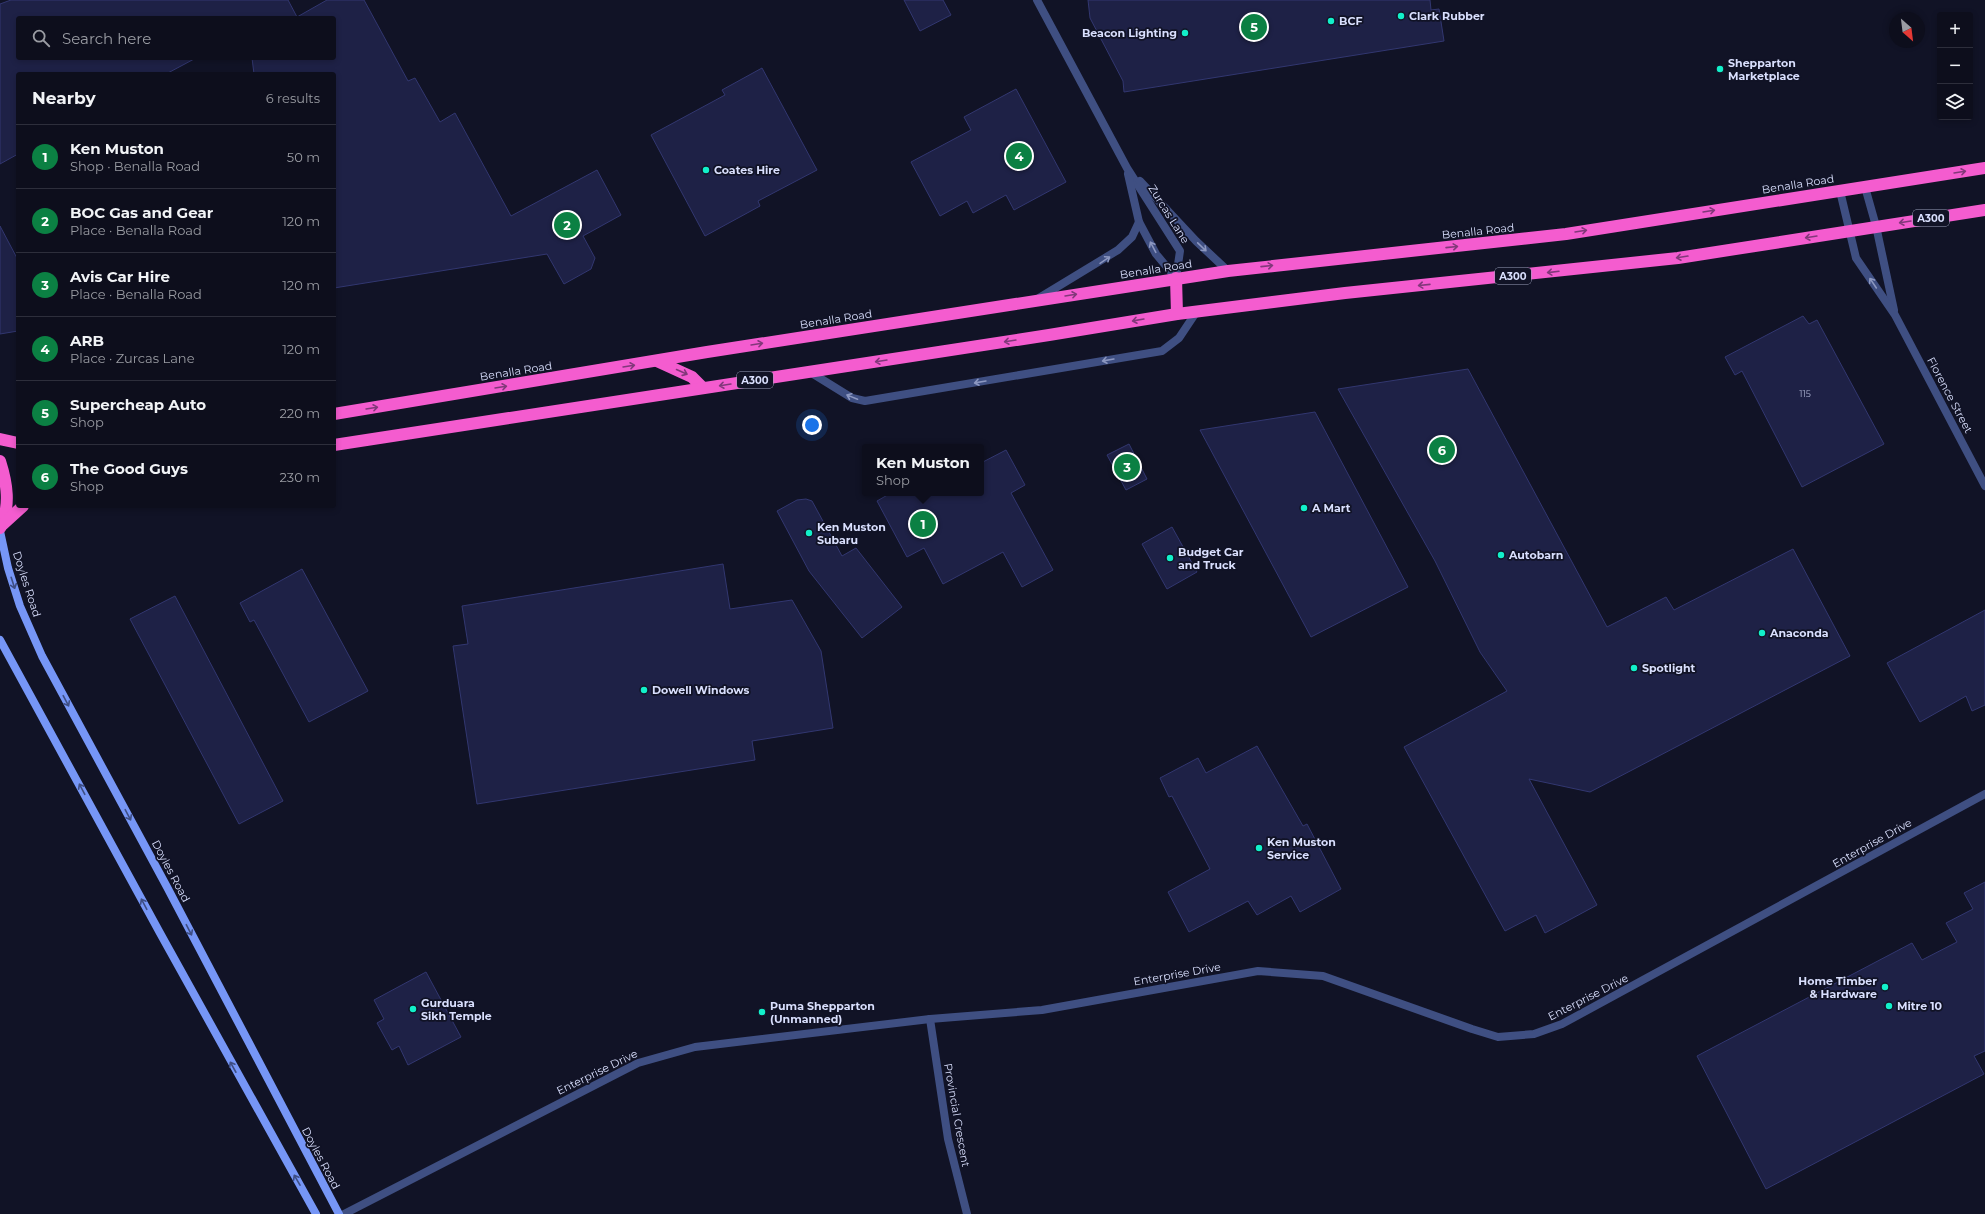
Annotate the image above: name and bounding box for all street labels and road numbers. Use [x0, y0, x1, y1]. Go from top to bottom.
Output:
street label: Benalla Road [1761, 171, 1835, 197]
street label: Zurcas Lane [1145, 182, 1193, 246]
road number: A300 [1913, 210, 1949, 226]
street label: Benalla Road [1441, 220, 1515, 242]
street label: Benalla Road [1119, 256, 1193, 282]
road number: A300 [1495, 268, 1531, 284]
street label: Benalla Road [799, 306, 873, 332]
street label: Florence Street [1924, 355, 1976, 436]
street label: Benalla Road [479, 358, 553, 384]
road number: A300 [737, 372, 773, 388]
street label: Doyles Road [10, 549, 44, 619]
street label: Enterprise Drive [1830, 815, 1914, 871]
street label: Doyles Road [149, 838, 193, 904]
street label: Enterprise Drive [1132, 959, 1222, 989]
street label: Enterprise Drive [1545, 971, 1631, 1023]
street label: Enterprise Drive [554, 1046, 640, 1098]
street label: Provincial Crescent [941, 1062, 973, 1169]
street label: Doyles Road [299, 1125, 343, 1191]

